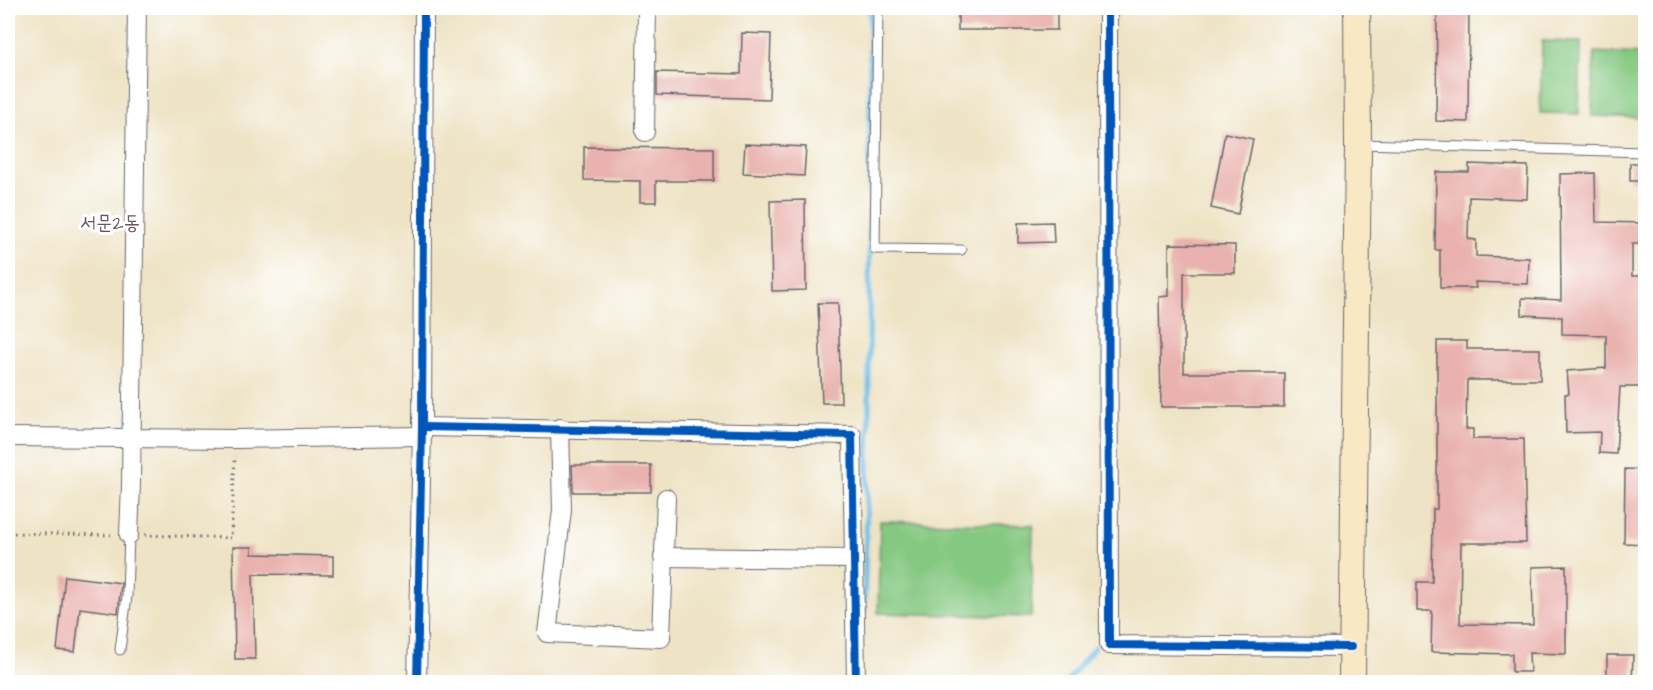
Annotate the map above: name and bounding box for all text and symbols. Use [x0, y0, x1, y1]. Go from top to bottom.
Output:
district label: 서문2동 [80, 209, 140, 237]

